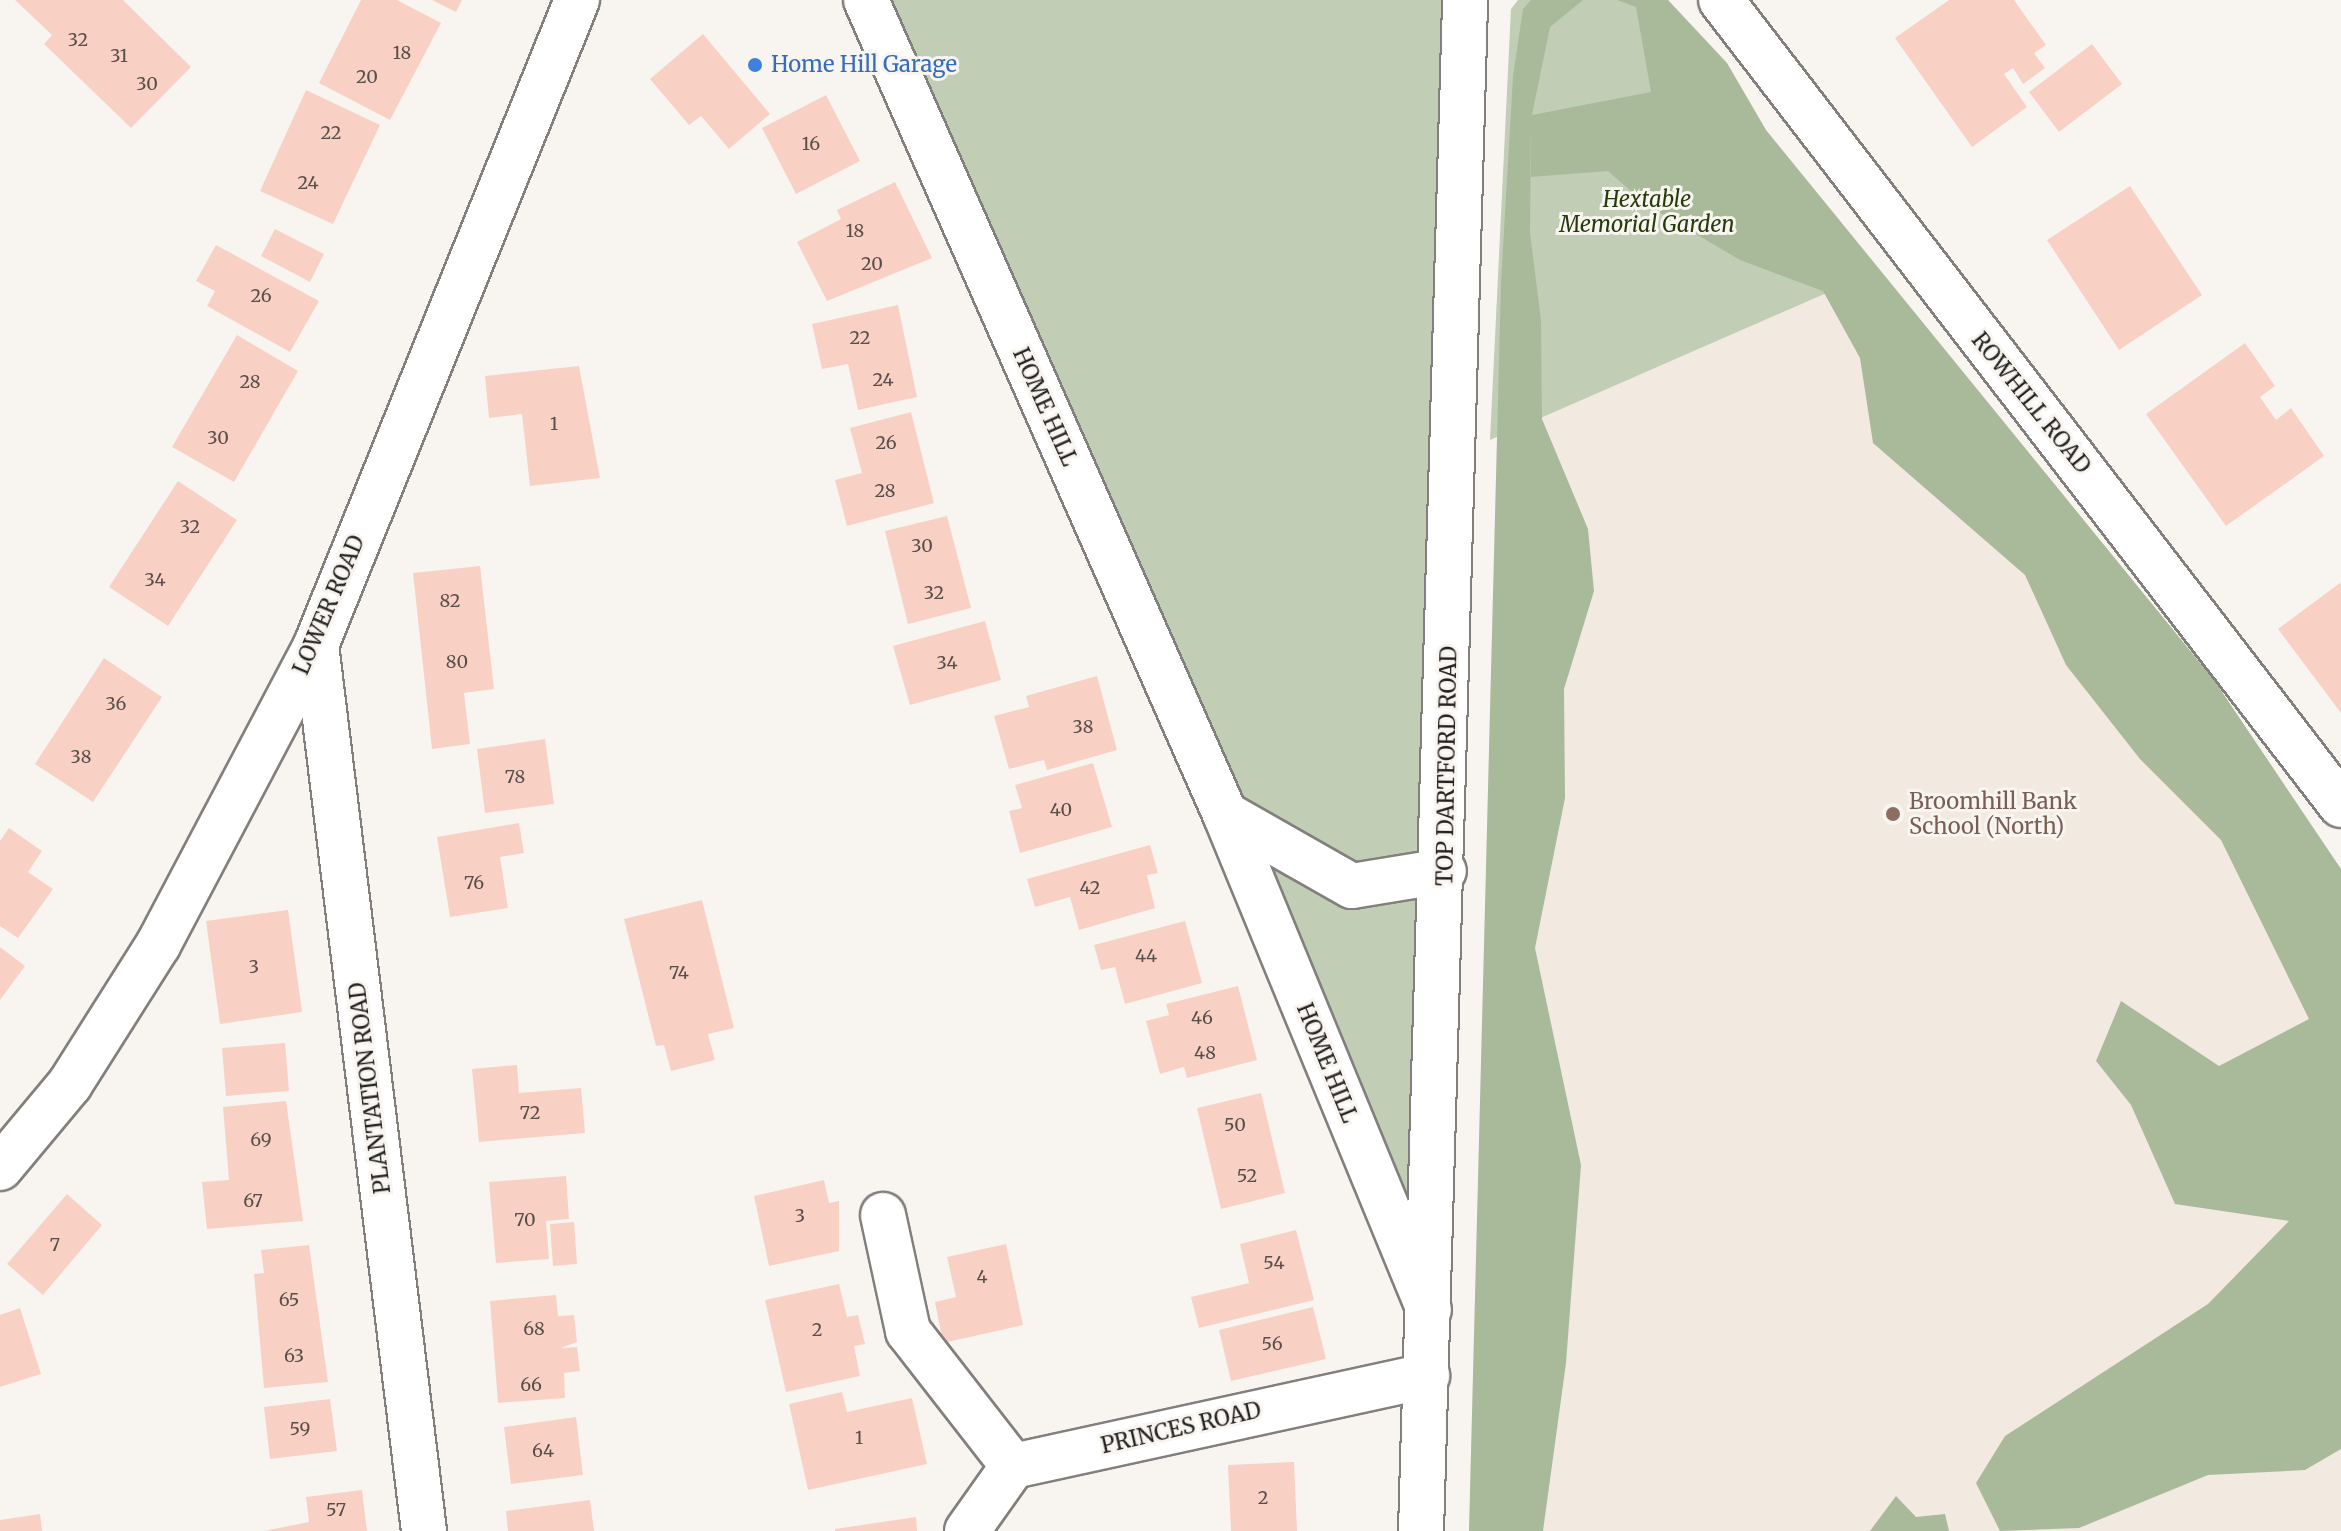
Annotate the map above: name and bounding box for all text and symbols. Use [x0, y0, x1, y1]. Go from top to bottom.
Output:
house number: 32 [68, 29, 88, 51]
house number: 18 [393, 42, 411, 64]
house number: 31 [110, 45, 128, 67]
place label: Home Hill Garage [771, 52, 957, 78]
marker: Home Hill Garage [746, 56, 764, 74]
house number: 20 [356, 66, 378, 88]
house number: 30 [136, 73, 158, 95]
house number: 22 [320, 122, 342, 144]
house number: 16 [802, 133, 820, 155]
house number: 24 [297, 172, 319, 194]
park label: Hextable Memorial Garden [1559, 186, 1735, 238]
house number: 18 [846, 220, 864, 242]
house number: 20 [861, 253, 883, 275]
house number: 26 [250, 285, 272, 307]
house number: 22 [849, 327, 871, 349]
street label: ROWHILL ROAD [1966, 327, 2096, 479]
street label: HOME HILL [1007, 344, 1083, 470]
house number: 24 [872, 369, 894, 391]
house number: 28 [239, 371, 261, 393]
house number: 1 [550, 413, 558, 435]
house number: 30 [207, 427, 229, 449]
house number: 26 [875, 432, 897, 454]
house number: 28 [874, 480, 896, 502]
house number: 32 [180, 516, 200, 538]
street label: LOWER ROAD [288, 531, 370, 679]
house number: 30 [911, 535, 933, 557]
house number: 34 [144, 569, 166, 591]
house number: 32 [924, 582, 944, 604]
house number: 82 [439, 590, 461, 612]
street label: TOP DARTFORD ROAD [1432, 646, 1462, 886]
house number: 80 [446, 651, 468, 673]
house number: 34 [936, 652, 958, 674]
house number: 36 [106, 693, 126, 715]
house number: 38 [1073, 716, 1093, 738]
house number: 38 [71, 746, 91, 768]
house number: 78 [505, 766, 525, 788]
place label: Broomhill Bank School (North) [1909, 788, 2077, 840]
house number: 40 [1050, 799, 1072, 821]
marker: Broomhill Bank School (North) [1884, 805, 1902, 823]
house number: 76 [464, 872, 484, 894]
house number: 42 [1080, 877, 1100, 899]
house number: 44 [1135, 945, 1157, 967]
house number: 3 [249, 956, 259, 978]
house number: 74 [669, 962, 689, 984]
street label: PLANTATION ROAD [344, 981, 396, 1195]
street label: HOME HILL [1291, 999, 1363, 1127]
house number: 46 [1191, 1007, 1213, 1029]
house number: 48 [1194, 1042, 1216, 1064]
house number: 72 [520, 1102, 540, 1124]
house number: 50 [1224, 1114, 1246, 1136]
house number: 69 [250, 1129, 272, 1151]
house number: 52 [1237, 1165, 1257, 1187]
house number: 67 [243, 1190, 263, 1212]
house number: 3 [795, 1205, 805, 1227]
house number: 70 [514, 1209, 536, 1231]
house number: 7 [50, 1234, 60, 1256]
house number: 54 [1263, 1252, 1285, 1274]
house number: 4 [976, 1266, 988, 1288]
house number: 65 [279, 1289, 299, 1311]
house number: 68 [523, 1318, 545, 1340]
house number: 2 [812, 1319, 822, 1341]
house number: 56 [1261, 1333, 1283, 1355]
house number: 63 [284, 1345, 304, 1367]
house number: 66 [520, 1374, 542, 1396]
street label: PRINCES ROAD [1098, 1397, 1264, 1459]
house number: 59 [290, 1418, 310, 1440]
house number: 1 [855, 1427, 863, 1449]
house number: 64 [532, 1440, 554, 1462]
house number: 2 [1258, 1487, 1268, 1509]
house number: 57 [326, 1499, 346, 1521]

